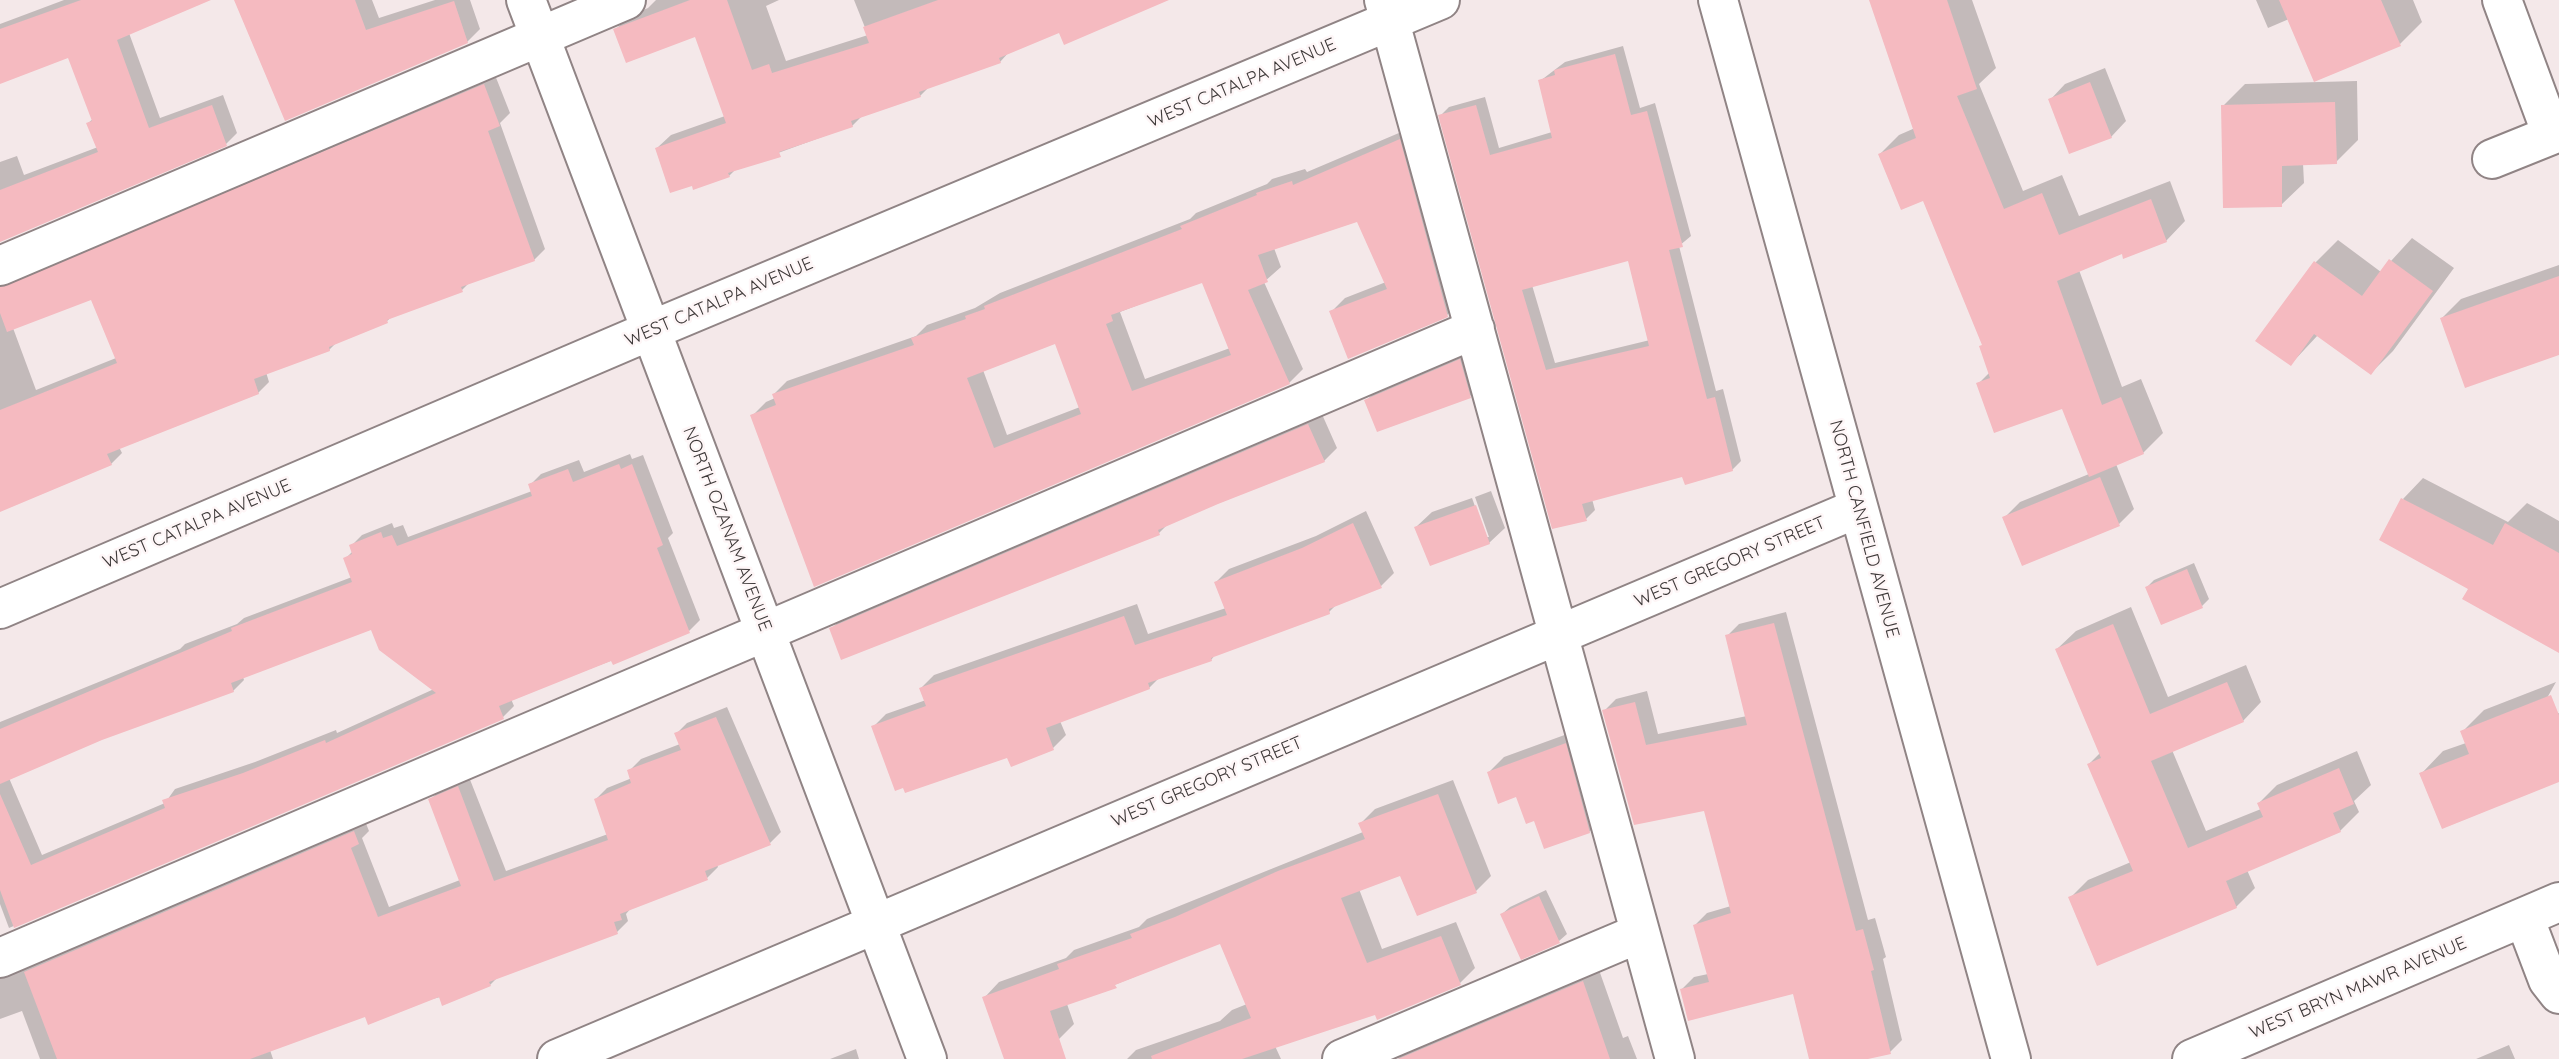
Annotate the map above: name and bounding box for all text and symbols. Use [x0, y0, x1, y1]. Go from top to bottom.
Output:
street label: WEST CATALPA AVENUE [1145, 34, 1339, 132]
street label: WEST CATALPA AVENUE [622, 253, 816, 351]
street label: NORTH CANFIELD AVENUE [1824, 418, 1904, 640]
street label: NORTH OZANAM AVENUE [678, 424, 776, 634]
street label: WEST CATALPA AVENUE [100, 475, 294, 573]
street label: WEST GREGORY STREET [1631, 512, 1829, 612]
street label: WEST GREGORY STREET [1108, 732, 1306, 832]
street label: WEST BRYN MAWR AVENUE [2246, 932, 2470, 1044]

